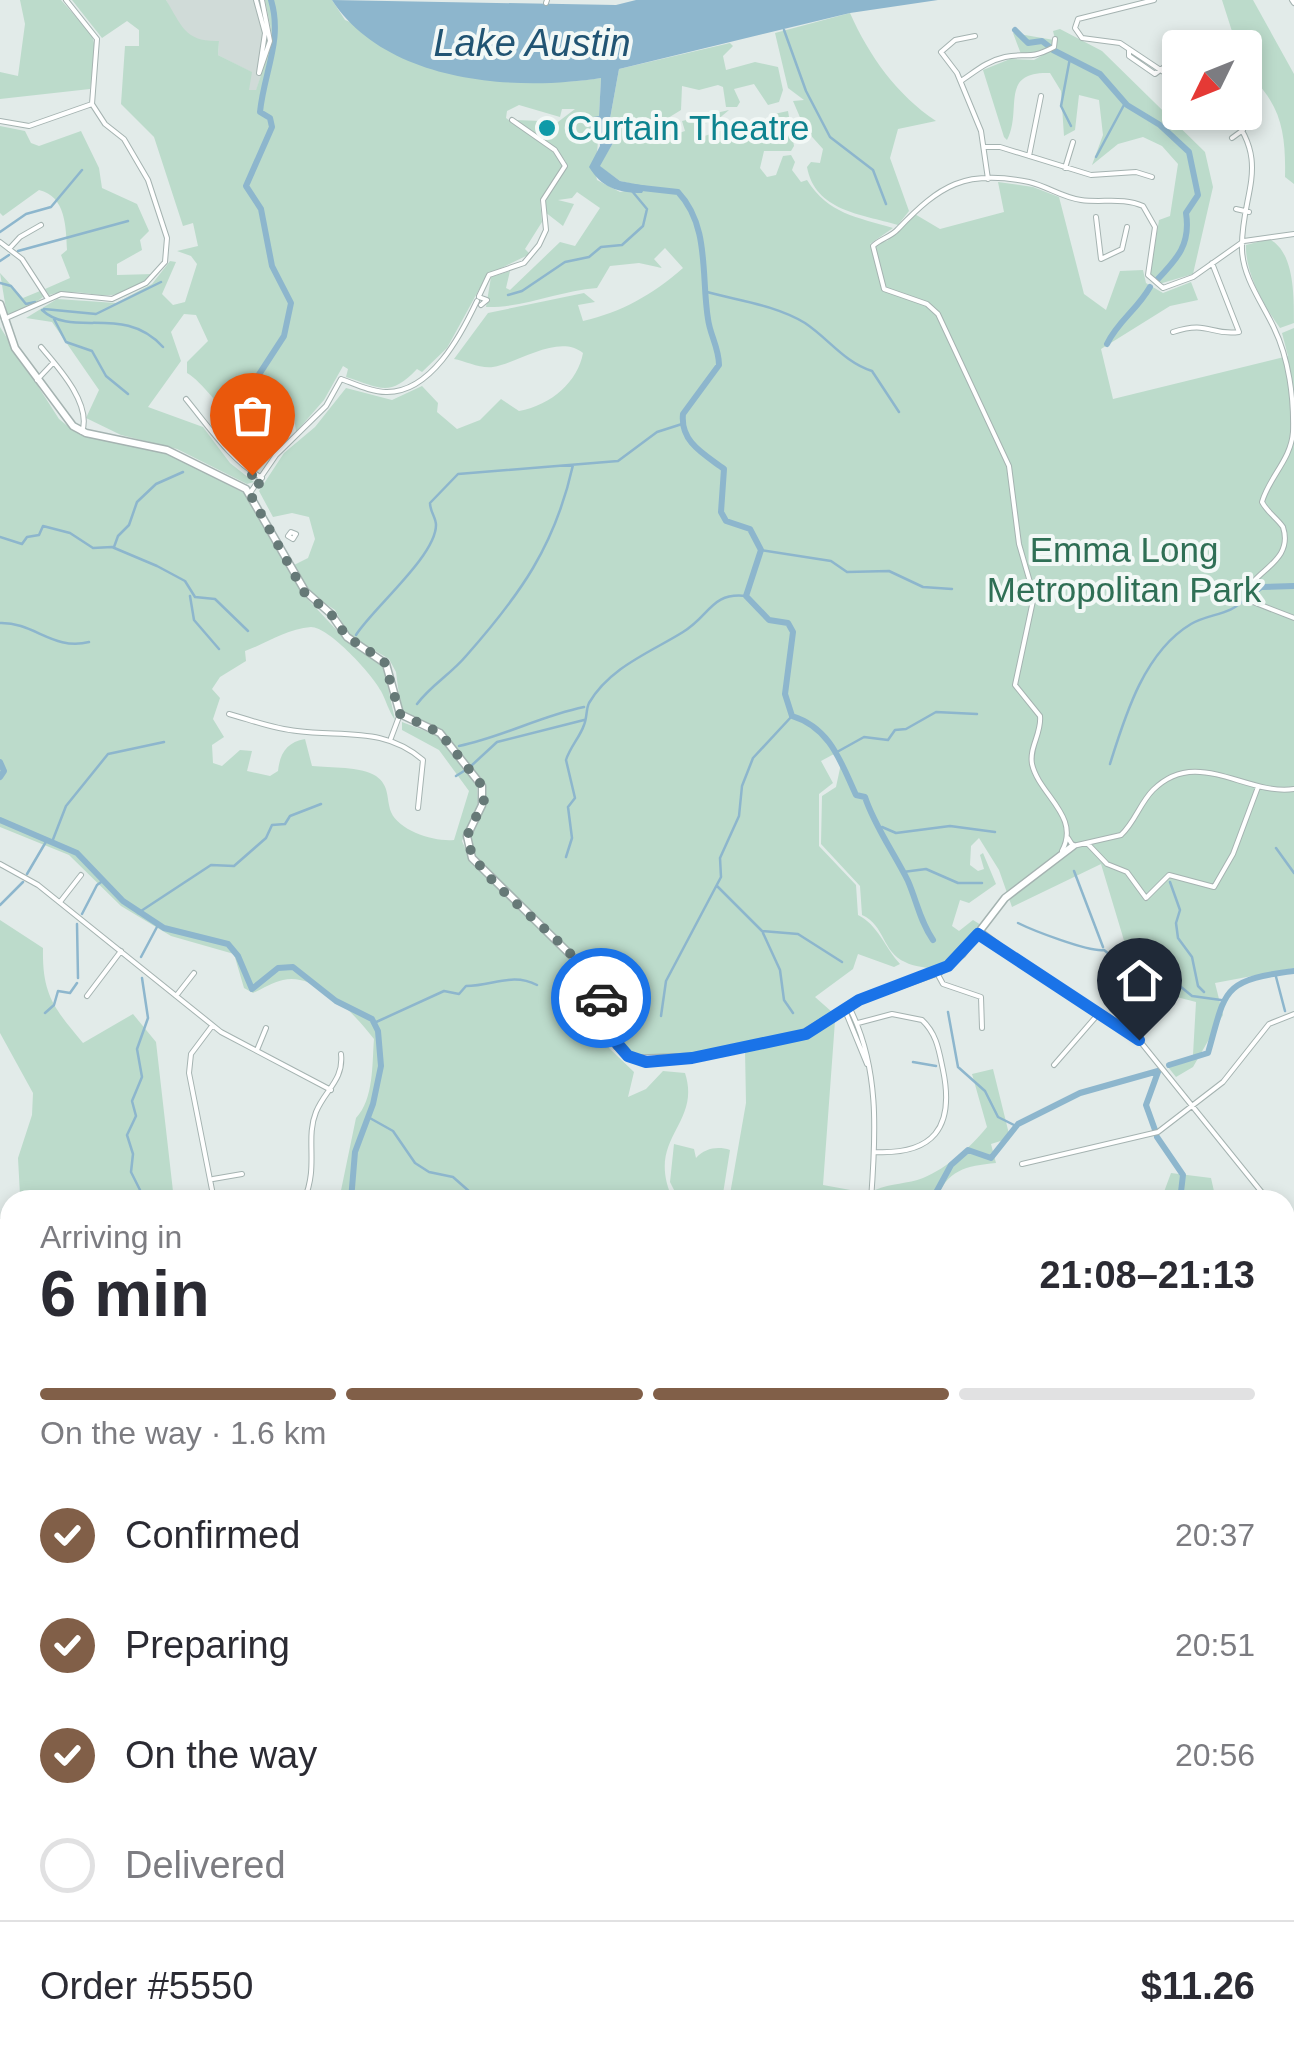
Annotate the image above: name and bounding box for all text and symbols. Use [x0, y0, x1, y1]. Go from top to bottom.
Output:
water label: Lake Austin [433, 22, 631, 64]
north arrow [1162, 30, 1262, 130]
map controls [1162, 30, 1262, 130]
place label: Curtain Theatre [567, 108, 810, 147]
marker: Curtain Theatre [536, 117, 558, 139]
pin [210, 373, 295, 476]
icon: bag [225, 388, 280, 443]
park label: Emma Long Metropolitan Park [987, 530, 1262, 609]
pin [1097, 938, 1182, 1041]
courier [551, 948, 651, 1048]
icon: home [1112, 953, 1167, 1008]
icon: car [574, 971, 629, 1026]
text: Arriving in [40, 1219, 182, 1255]
text: 21:08–21:13 [1039, 1254, 1255, 1296]
text: 6 min [40, 1257, 210, 1330]
text: On the way · 1.6 km [40, 1415, 326, 1451]
icon: check [40, 1508, 95, 1563]
text: Confirmed [125, 1514, 300, 1556]
text: 20:37 [1175, 1517, 1255, 1553]
icon: check [40, 1618, 95, 1673]
text: Preparing [125, 1624, 290, 1666]
text: 20:51 [1175, 1627, 1255, 1663]
icon: check [40, 1728, 95, 1783]
text: On the way [125, 1734, 317, 1776]
text: 20:56 [1175, 1737, 1255, 1773]
text: Delivered [125, 1844, 286, 1886]
text: Order #5550 [40, 1965, 253, 2007]
text: $11.26 [1141, 1965, 1255, 2007]

